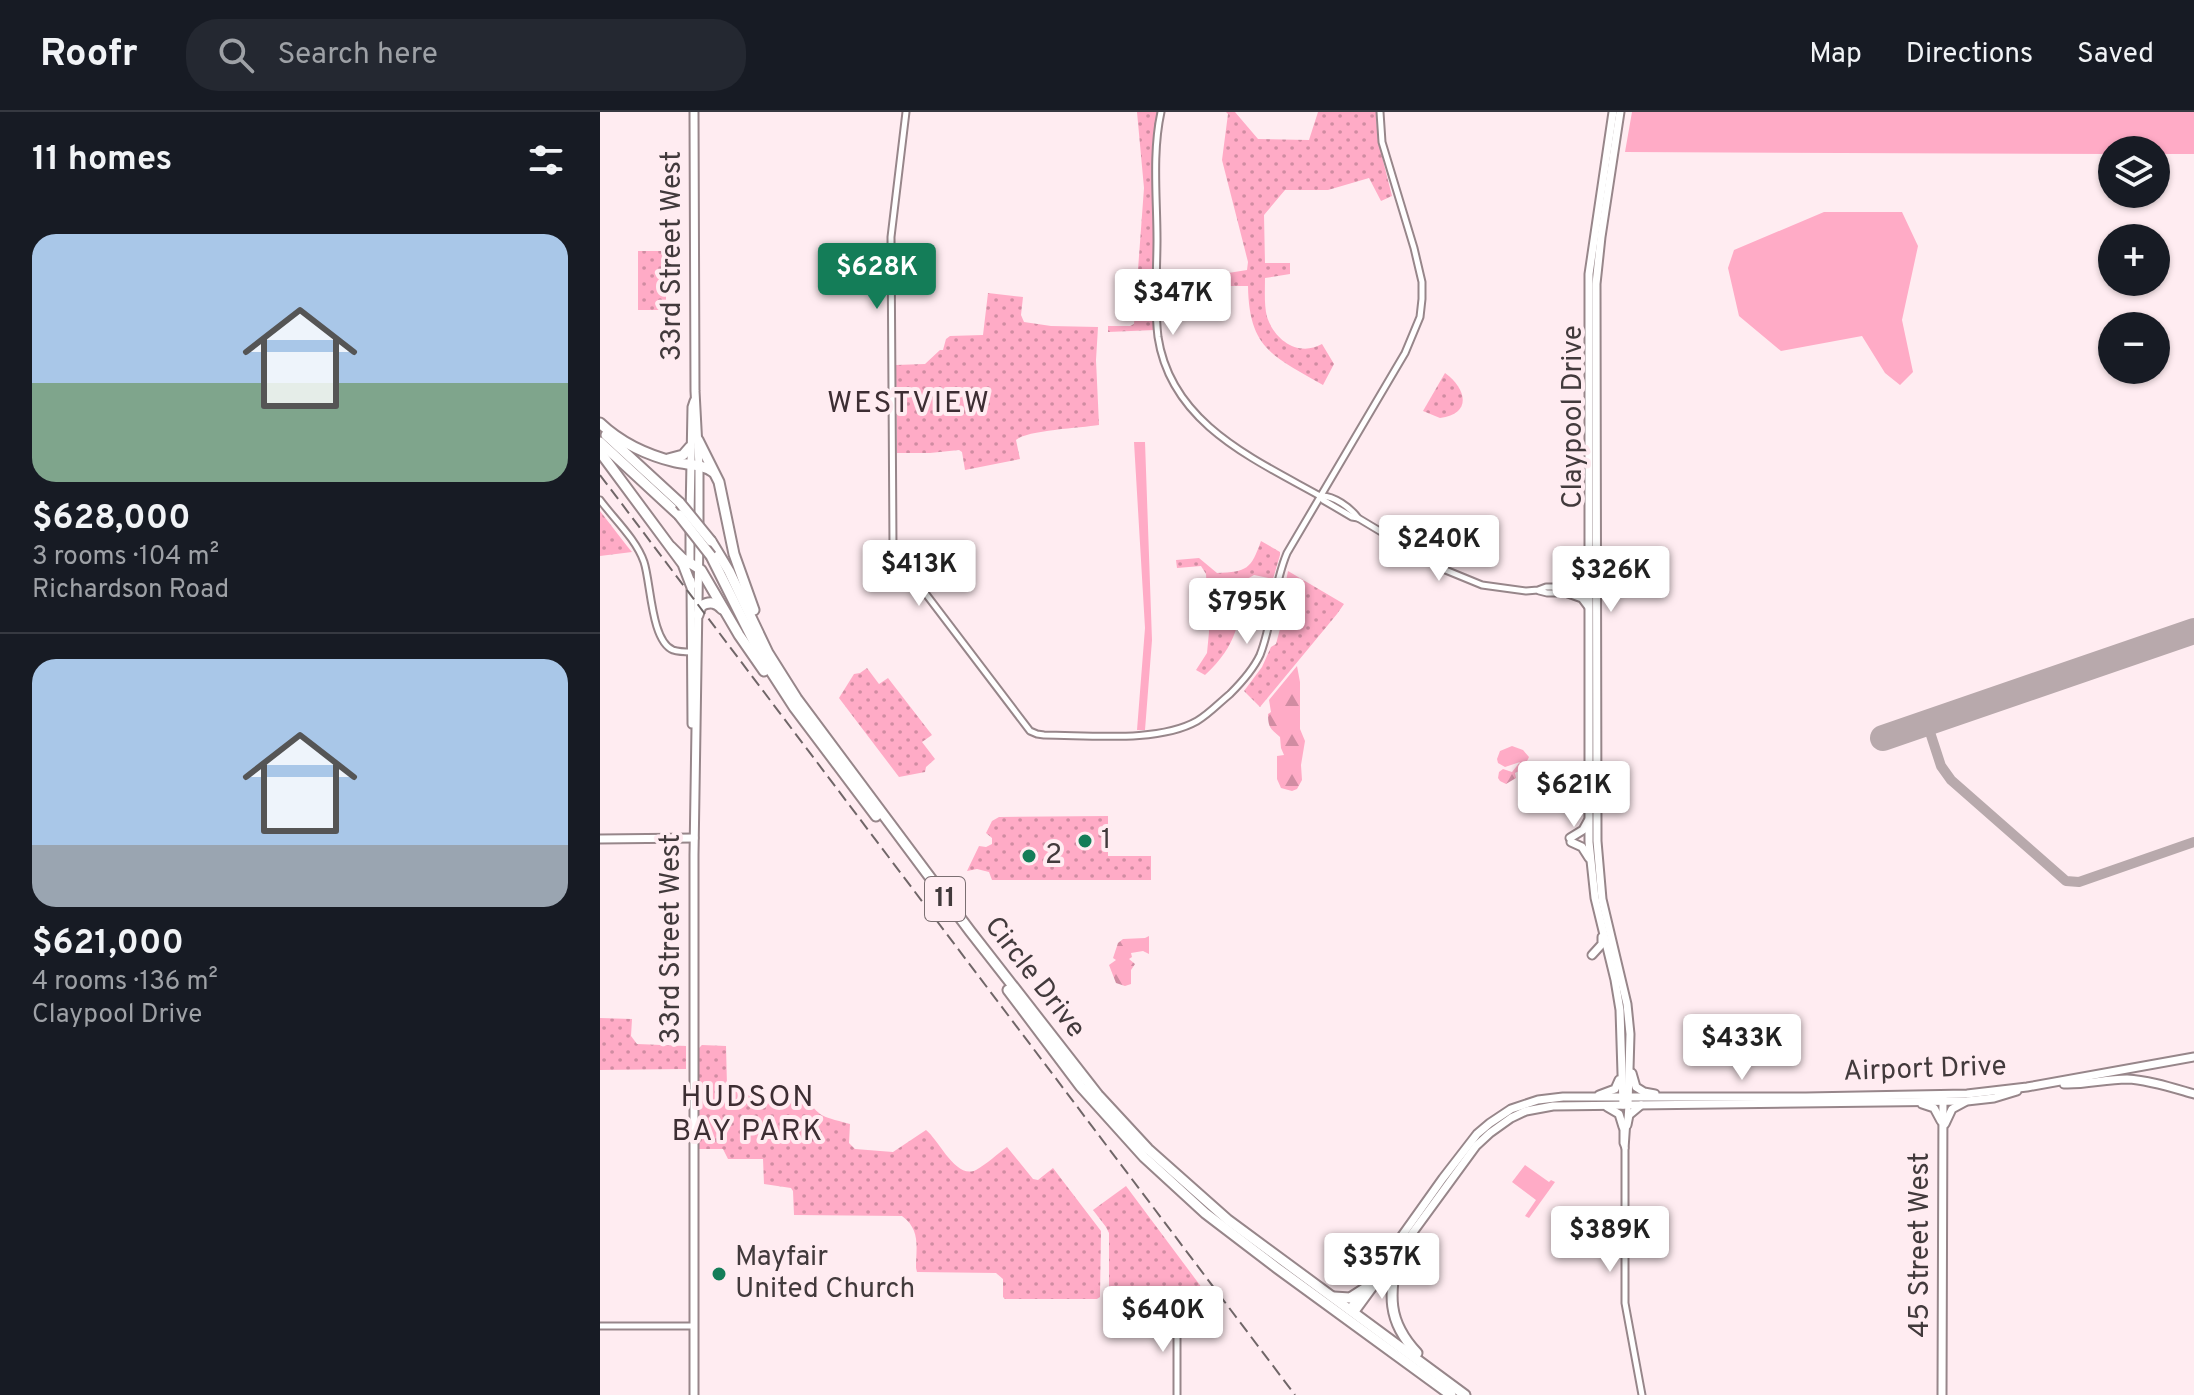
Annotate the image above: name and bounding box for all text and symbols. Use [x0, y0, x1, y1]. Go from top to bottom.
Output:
search box [186, 19, 746, 91]
text: Roofr [40, 31, 138, 80]
icon: search [214, 33, 258, 77]
text: Search here [278, 37, 438, 74]
text: Map [1809, 37, 1862, 73]
text: Directions [1906, 37, 2033, 73]
text: Saved [2077, 37, 2154, 73]
map controls [2098, 136, 2170, 384]
button: layers [2098, 136, 2170, 208]
icon: filters [524, 138, 568, 182]
text: 11 homes [32, 139, 172, 182]
street label: 33rd Street West [655, 151, 691, 361]
button: + [2098, 224, 2170, 296]
pin: $628K [821, 243, 933, 311]
text: $628K [836, 252, 918, 285]
pin: $347K [1117, 269, 1229, 337]
text: $347K [1133, 278, 1213, 311]
icon: home [228, 286, 372, 430]
button: − [2098, 312, 2170, 384]
street label: Claypool Drive [1556, 325, 1592, 509]
district label: WESTVIEW [827, 386, 991, 423]
text: $628,000 [32, 498, 191, 541]
pin: $240K [1383, 515, 1495, 583]
text: $240K [1397, 524, 1481, 557]
pin: $413K [863, 540, 975, 608]
text: 3 rooms · 104 m² [32, 541, 219, 574]
pin: $326K [1555, 546, 1667, 614]
text: $413K [881, 549, 957, 582]
text: $326K [1570, 555, 1652, 588]
text: Richardson Road [32, 574, 229, 607]
pin: $795K [1191, 578, 1303, 646]
text: $795K [1207, 587, 1287, 620]
icon: home [228, 711, 372, 855]
pin: $621K [1518, 761, 1630, 829]
text: $621K [1536, 770, 1612, 803]
place label: 1 [1101, 823, 1111, 859]
marker: 1 [1076, 832, 1094, 850]
street label: 33rd Street West [654, 834, 690, 1044]
place label: 2 [1045, 838, 1062, 874]
marker: 2 [1020, 847, 1038, 865]
road number: 11 [925, 877, 965, 921]
street label: Circle Drive [975, 910, 1093, 1046]
text: $621,000 [32, 923, 184, 966]
text: 4 rooms · 136 m² [32, 966, 218, 999]
text: Claypool Drive [32, 999, 202, 1032]
pin: $433K [1686, 1014, 1798, 1082]
text: $433K [1701, 1023, 1783, 1056]
street label: Airport Drive [1843, 1049, 2007, 1091]
district label: HUDSON BAY PARK [672, 1080, 824, 1151]
street label: 45 Street West [1903, 1152, 1939, 1338]
pin: $389K [1554, 1206, 1666, 1274]
text: $389K [1569, 1215, 1651, 1248]
pin: $357K [1326, 1233, 1438, 1301]
place label: Mayfair United Church [735, 1240, 915, 1308]
text: $357K [1342, 1242, 1422, 1275]
marker: Mayfair United Church [710, 1265, 728, 1283]
pin: $640K [1107, 1286, 1219, 1354]
text: $640K [1121, 1295, 1205, 1328]

